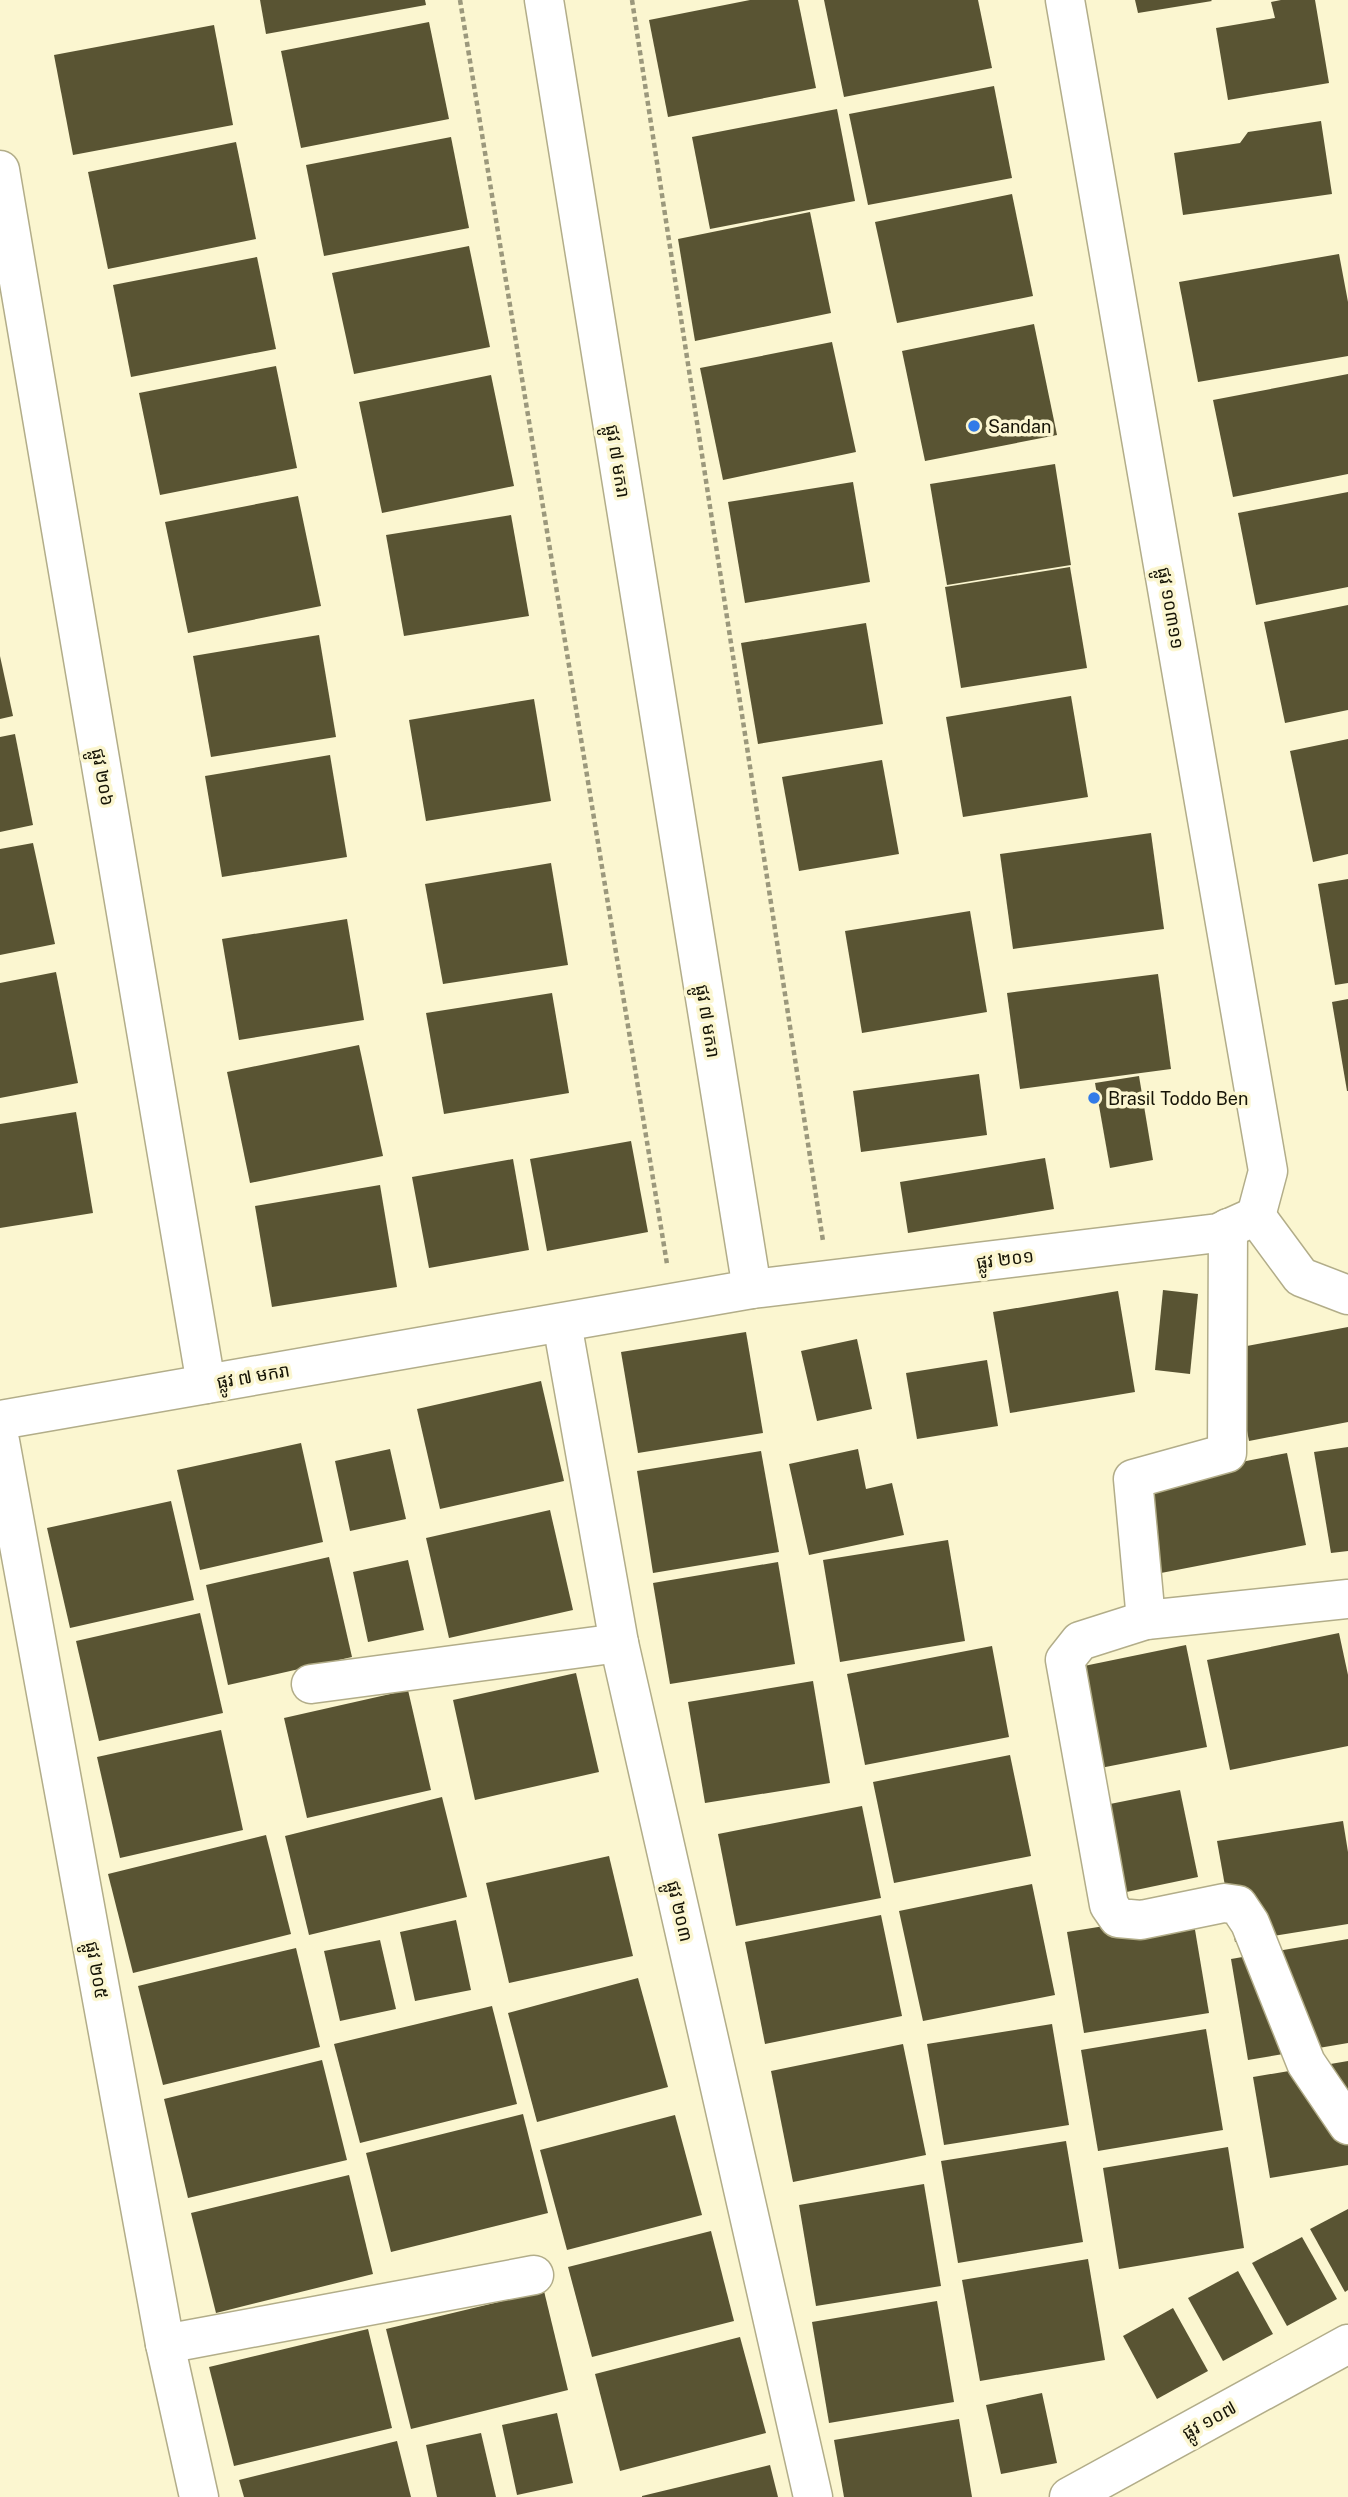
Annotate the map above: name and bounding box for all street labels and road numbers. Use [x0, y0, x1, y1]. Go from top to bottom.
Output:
street label: ផ្លូវ ៧ មករា [596, 423, 634, 500]
street label: ផ្លូវ ១០៣១១ [1147, 565, 1189, 652]
street label: ផ្លូវ ២០៦ [81, 747, 118, 809]
street label: ផ្លូវ ៧ មករា [686, 983, 724, 1060]
street label: ផ្លូវ ២០១ [975, 1245, 1036, 1279]
street label: ផ្លូវ ៧ មករា [215, 1359, 292, 1399]
street label: ផ្លូវ ២០៣ [657, 1878, 697, 1945]
street label: ផ្លូវ ២០៥ [75, 1940, 112, 2002]
street label: ផ្លូវ ១០៧ [1178, 2397, 1243, 2449]

